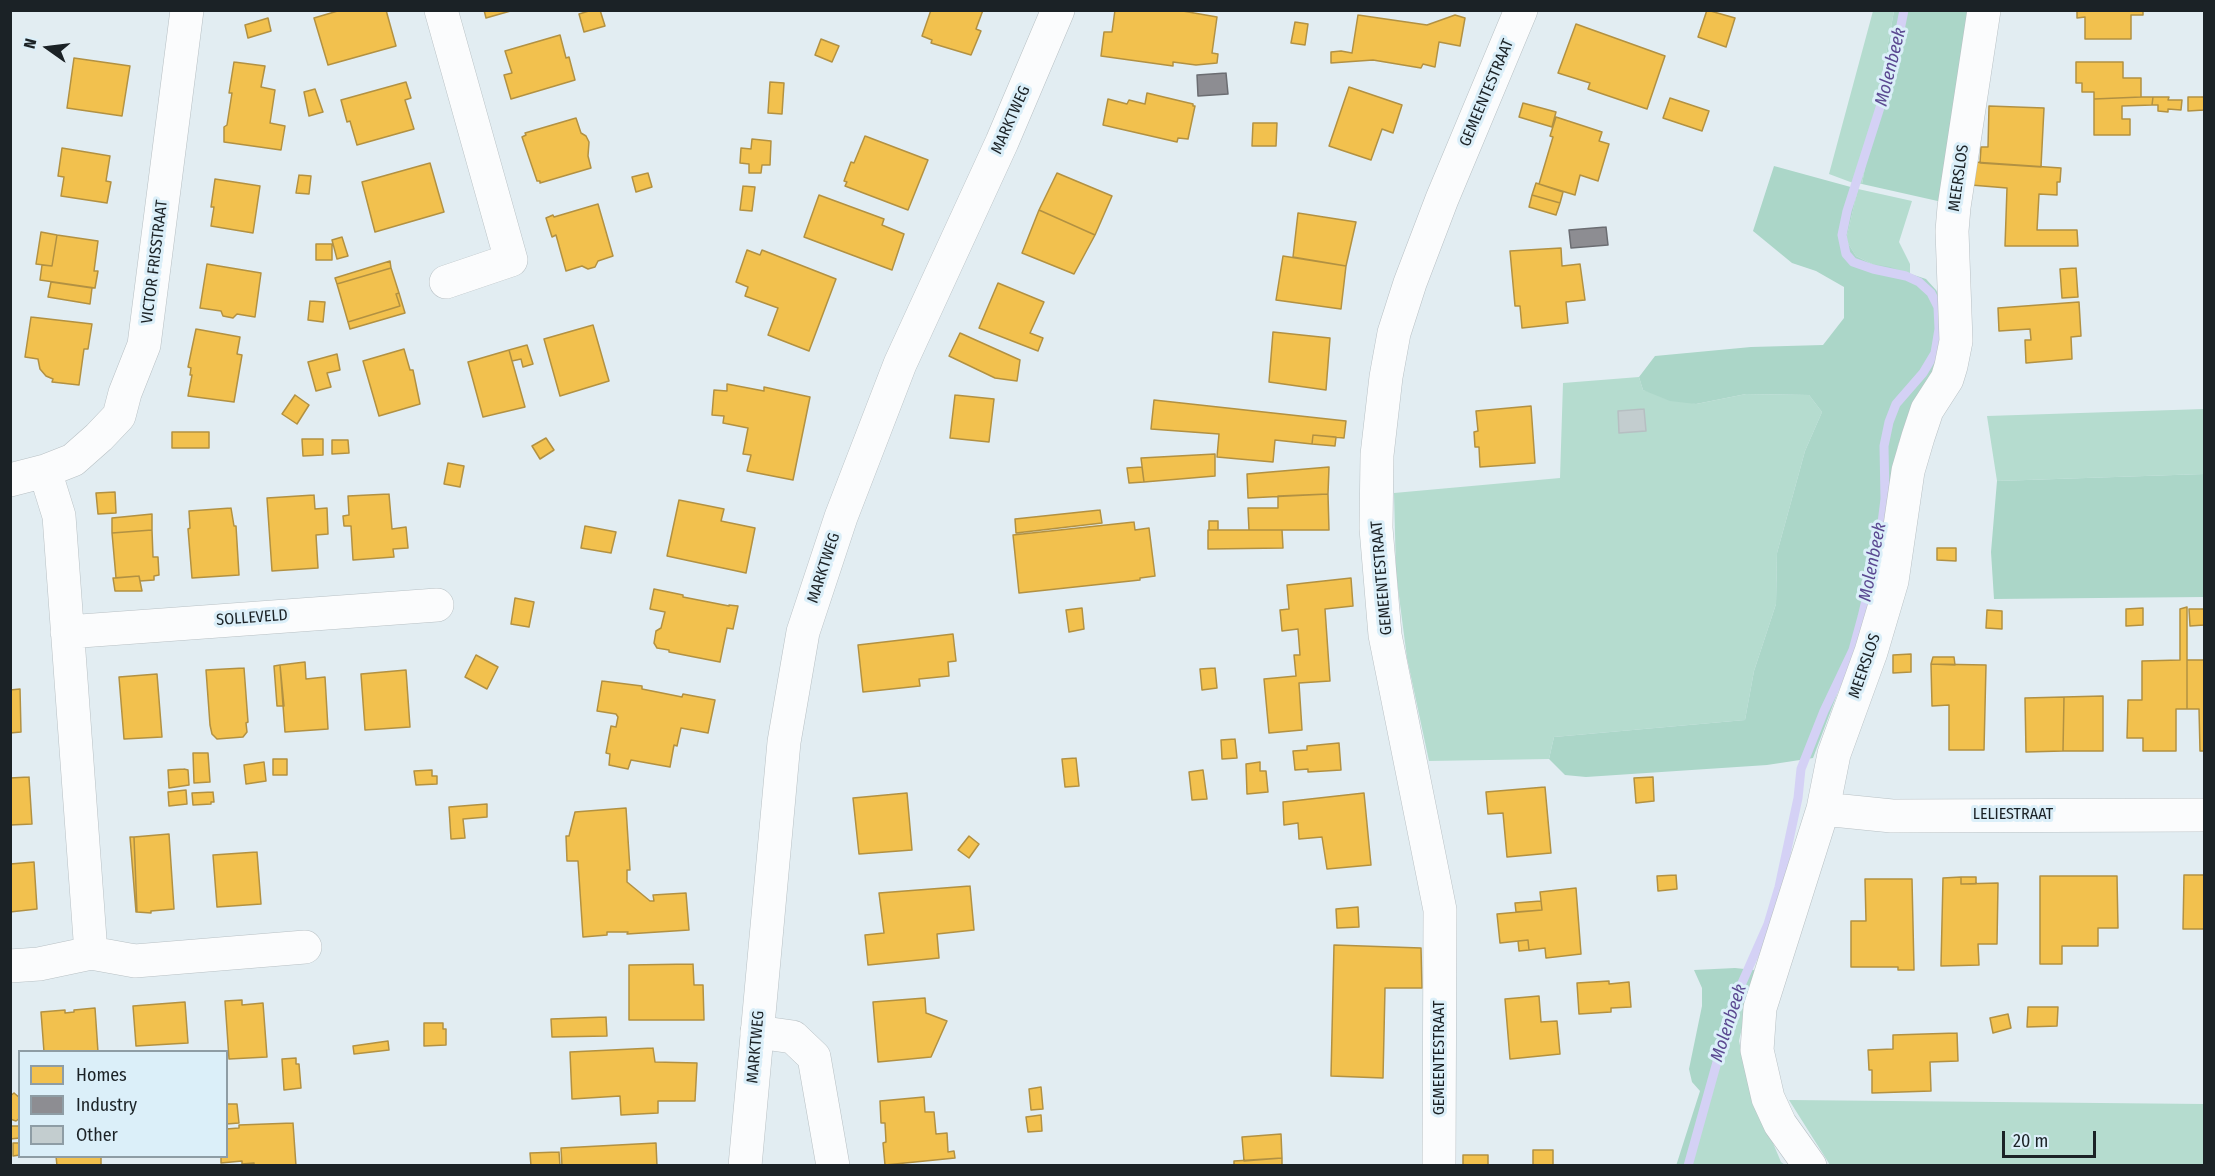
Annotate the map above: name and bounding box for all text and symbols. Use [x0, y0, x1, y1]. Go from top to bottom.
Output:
north arrow [18, 18, 78, 78]
water label: Molenbeek [1871, 26, 1911, 108]
street label: GEMEENTESTRAAT [1456, 36, 1518, 150]
text: N [20, 37, 40, 50]
street label: MARKTWEG [987, 83, 1035, 157]
street label: MEERSLOS [1945, 143, 1973, 213]
street label: VICTOR FRISSTRAAT [138, 199, 172, 325]
street label: GEMEENTESTRAAT [1367, 520, 1397, 636]
water label: Molenbeek [1855, 521, 1891, 603]
street label: MARKTWEG [804, 530, 844, 606]
street label: SOLLEVELD [216, 606, 288, 630]
street label: MEERSLOS [1845, 631, 1885, 701]
street label: LELIESTRAAT [1973, 805, 2053, 825]
water label: Molenbeek [1706, 982, 1752, 1064]
street label: GEMEENTESTRAAT [1430, 1001, 1450, 1115]
street label: MARKTWEG [743, 1010, 769, 1084]
legend [18, 1050, 228, 1158]
text: Homes [76, 1064, 127, 1086]
text: Industry [76, 1094, 137, 1116]
scale bar [2005, 1119, 2100, 1157]
text: Other [76, 1124, 118, 1146]
text: 20 m [2013, 1130, 2048, 1152]

